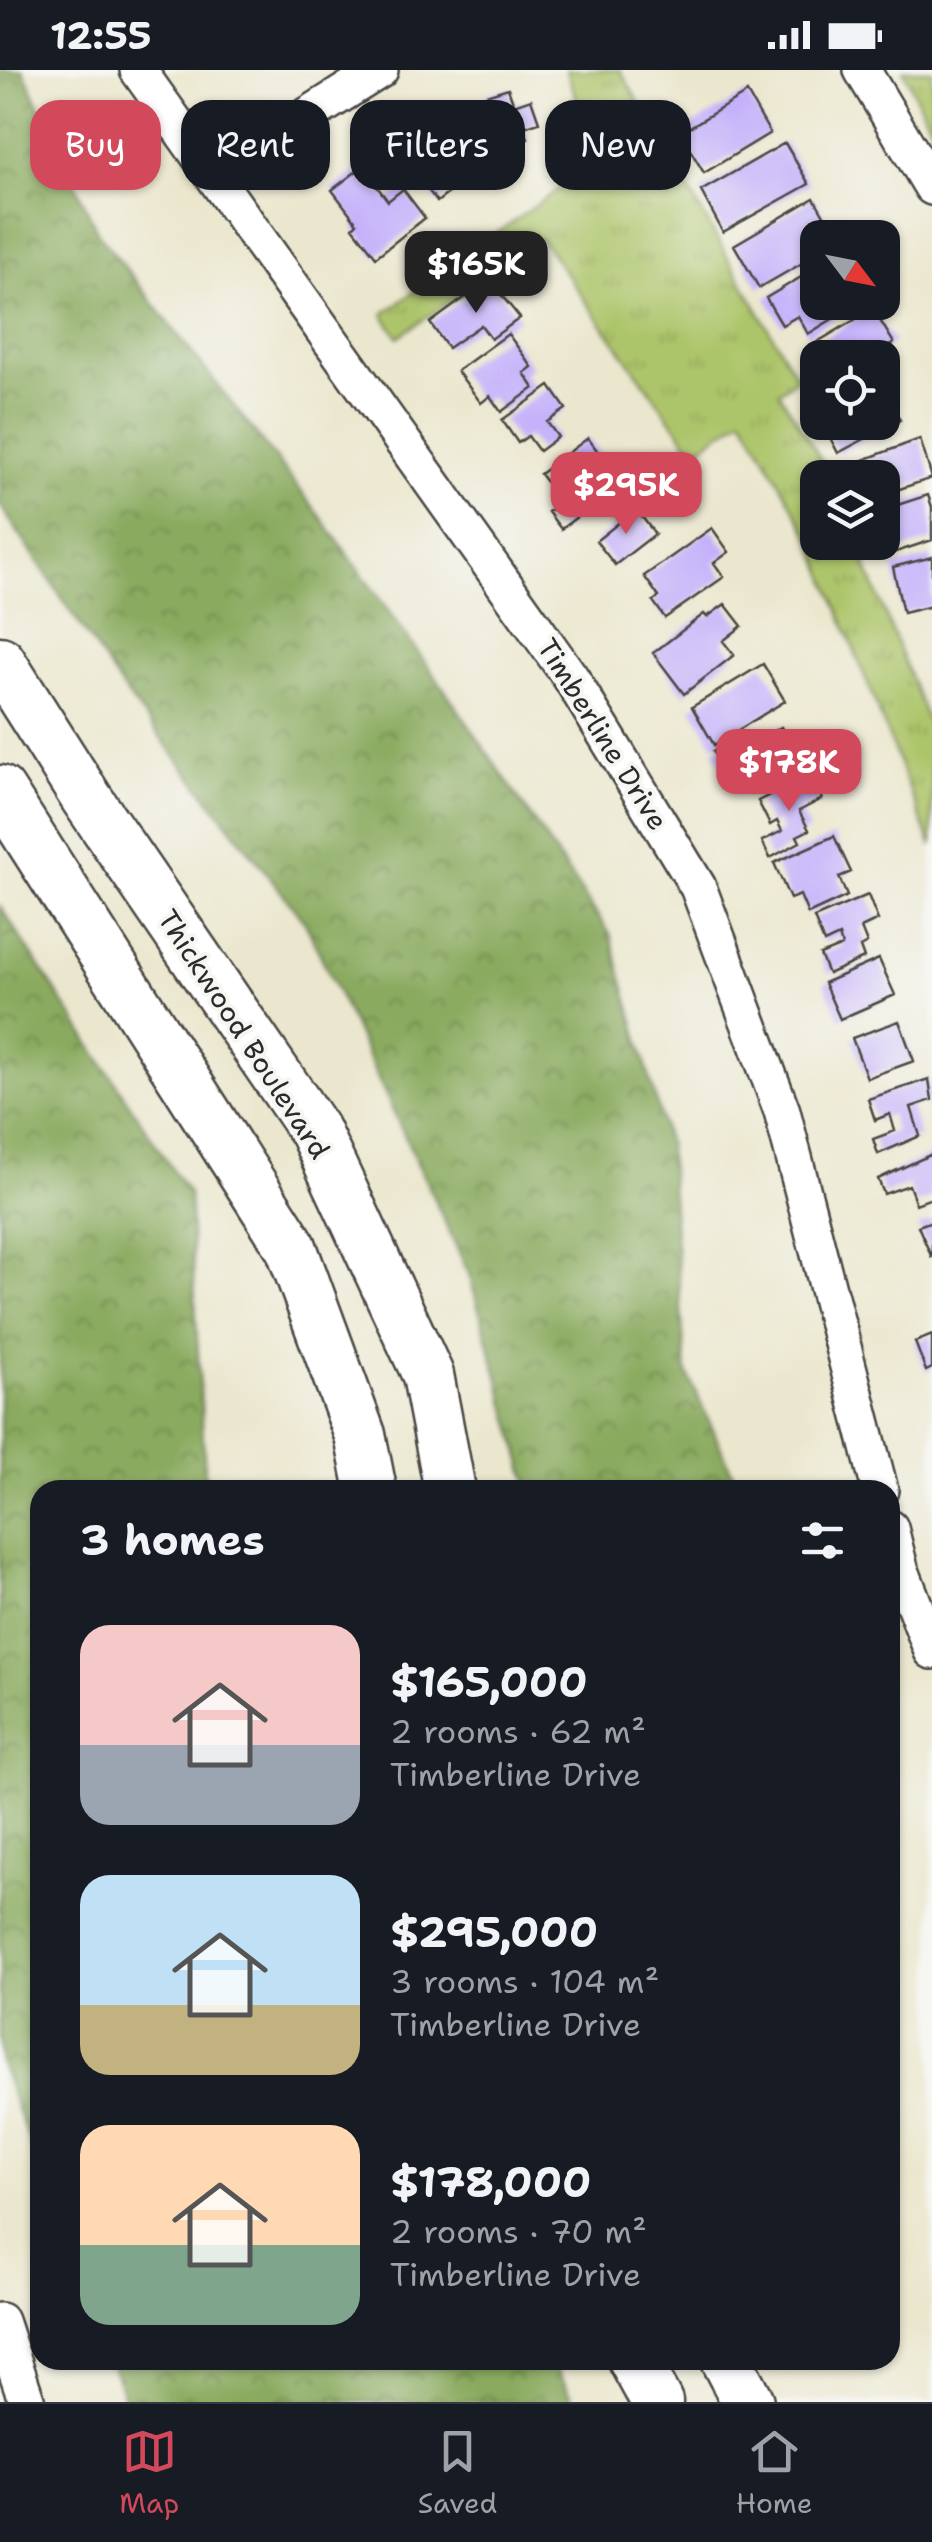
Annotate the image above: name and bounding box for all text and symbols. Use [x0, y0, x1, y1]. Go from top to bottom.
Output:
text: 12:55 [50, 10, 151, 61]
chip: Buy [30, 100, 161, 190]
chip: Rent [181, 100, 330, 190]
chip: Filters [350, 100, 525, 190]
chip: New [545, 100, 691, 190]
north arrow [800, 220, 900, 320]
map controls [800, 220, 900, 560]
pin: $165K [406, 231, 546, 316]
text: $165K [427, 242, 525, 285]
button: locate [800, 340, 900, 440]
pin: $295K [556, 452, 696, 537]
button: layers [800, 460, 900, 560]
text: $295K [573, 463, 679, 506]
street label: Timberline Drive [529, 631, 677, 837]
pin: $178K [719, 729, 859, 814]
text: $178K [738, 740, 840, 783]
street label: Thickwood Boulevard [149, 902, 339, 1166]
text: 3 homes [80, 1512, 265, 1568]
icon: filters [795, 1513, 850, 1568]
text: $165,000 [390, 1654, 588, 1710]
icon: home [160, 1665, 280, 1785]
text: 2 rooms · 62 m² [390, 1710, 646, 1753]
text: Timberline Drive [390, 1753, 641, 1796]
text: $295,000 [390, 1904, 598, 1960]
icon: home [160, 1915, 280, 2035]
text: 3 rooms · 104 m² [390, 1960, 659, 2003]
text: Timberline Drive [390, 2003, 641, 2046]
text: $178,000 [390, 2154, 591, 2210]
icon: home [160, 2165, 280, 2285]
text: 2 rooms · 70 m² [390, 2210, 647, 2253]
text: Timberline Drive [390, 2253, 641, 2296]
tab: Map [119, 2424, 179, 2522]
tab: Saved [418, 2424, 497, 2522]
tab: Home [736, 2424, 813, 2522]

